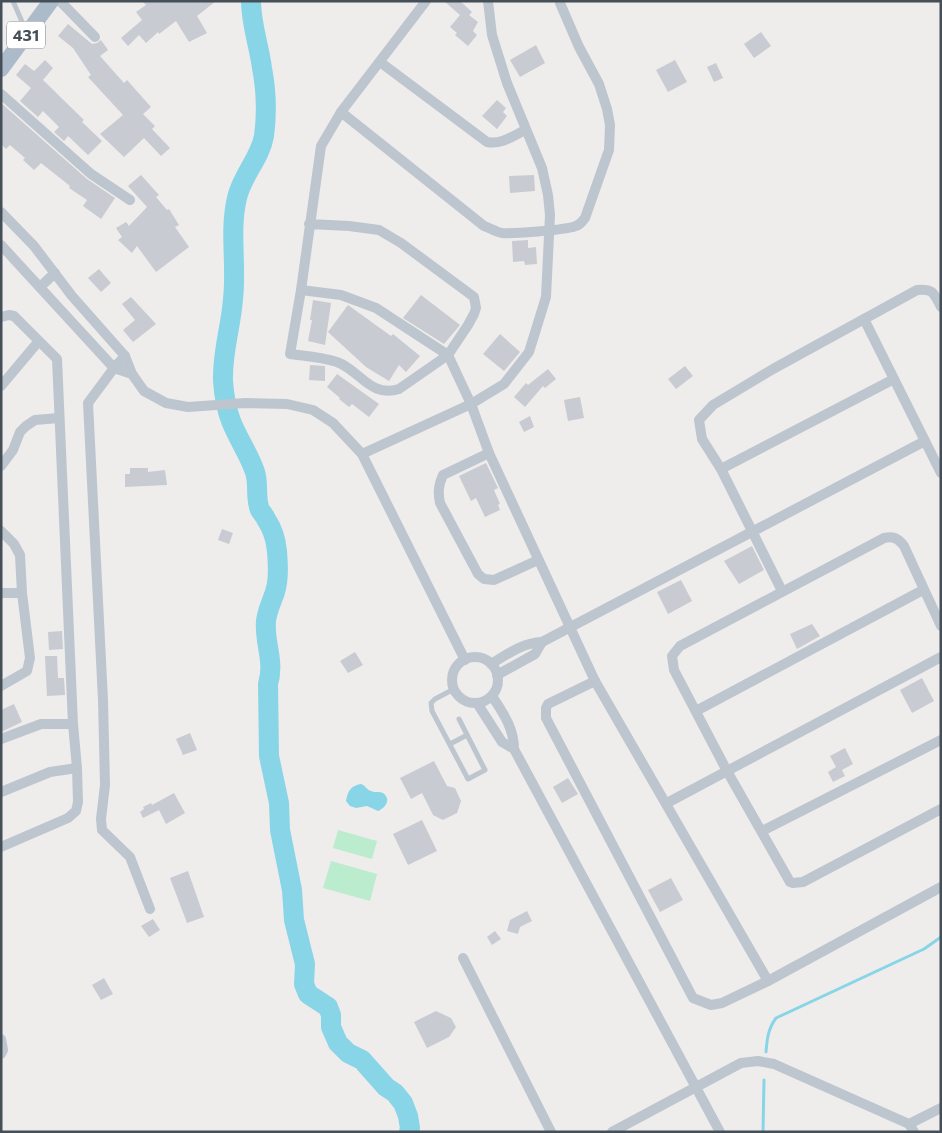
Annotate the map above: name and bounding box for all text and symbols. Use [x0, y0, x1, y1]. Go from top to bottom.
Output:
road number: 431 [7, 22, 45, 48]

